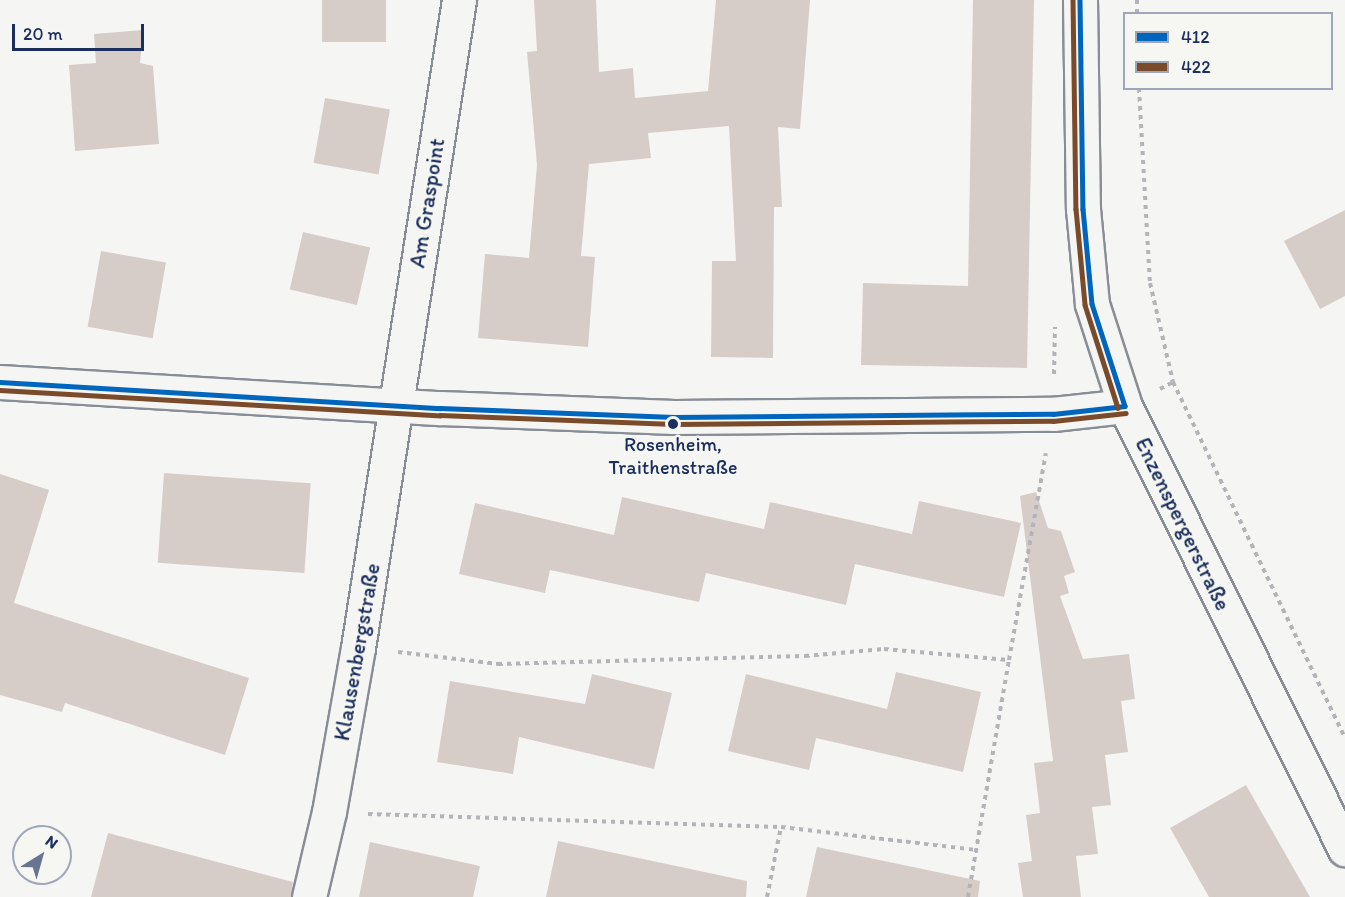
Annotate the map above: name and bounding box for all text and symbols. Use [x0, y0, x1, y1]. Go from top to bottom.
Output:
scale bar [15, 12, 147, 50]
legend [1123, 12, 1333, 90]
text: 20 m [23, 23, 63, 45]
text: 412 [1181, 26, 1210, 48]
text: 422 [1181, 56, 1211, 78]
street label: Am Graspoint [404, 136, 450, 270]
marker: Rosenheim, Traithenstraße [667, 418, 679, 430]
place label: Rosenheim, Traithenstraße [609, 433, 737, 480]
street label: Enzenspergerstraße [1130, 433, 1236, 615]
street label: Klausenbergstraße [328, 561, 386, 743]
north arrow [12, 825, 72, 885]
text: N [42, 831, 62, 853]

